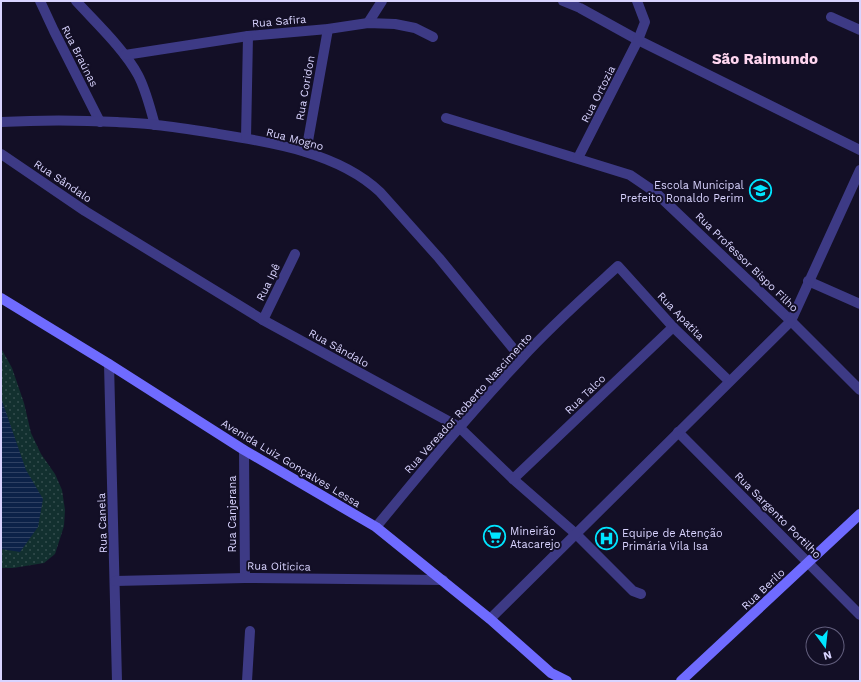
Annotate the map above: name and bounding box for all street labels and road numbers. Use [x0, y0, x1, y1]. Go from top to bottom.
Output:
street label: Rua Safira [251, 13, 307, 30]
street label: Rua Braúnas [59, 23, 101, 89]
street label: Rua Coridon [293, 55, 318, 122]
street label: Rua Ortozia [579, 64, 618, 125]
street label: Rua Mogno [265, 126, 325, 153]
street label: Rua Sândalo [31, 157, 94, 205]
street label: Rua Professor Bispo Filho [693, 210, 801, 315]
street label: Rua Ipê [254, 261, 283, 303]
street label: Rua Apatita [654, 290, 707, 343]
street label: Rua Sândalo [306, 327, 371, 370]
street label: Rua Vereador Roberto Nascimento [402, 330, 535, 476]
street label: Rua Talco [562, 372, 608, 417]
street label: Avenida Luiz Gonçalves Lessa [219, 417, 363, 510]
street label: Rua Sargento Portilho [732, 470, 823, 561]
street label: Rua Canjerana [226, 475, 239, 553]
street label: Rua Canela [95, 493, 110, 553]
street label: Rua Oiticica [247, 559, 311, 574]
street label: Rua Berilo [739, 566, 788, 613]

